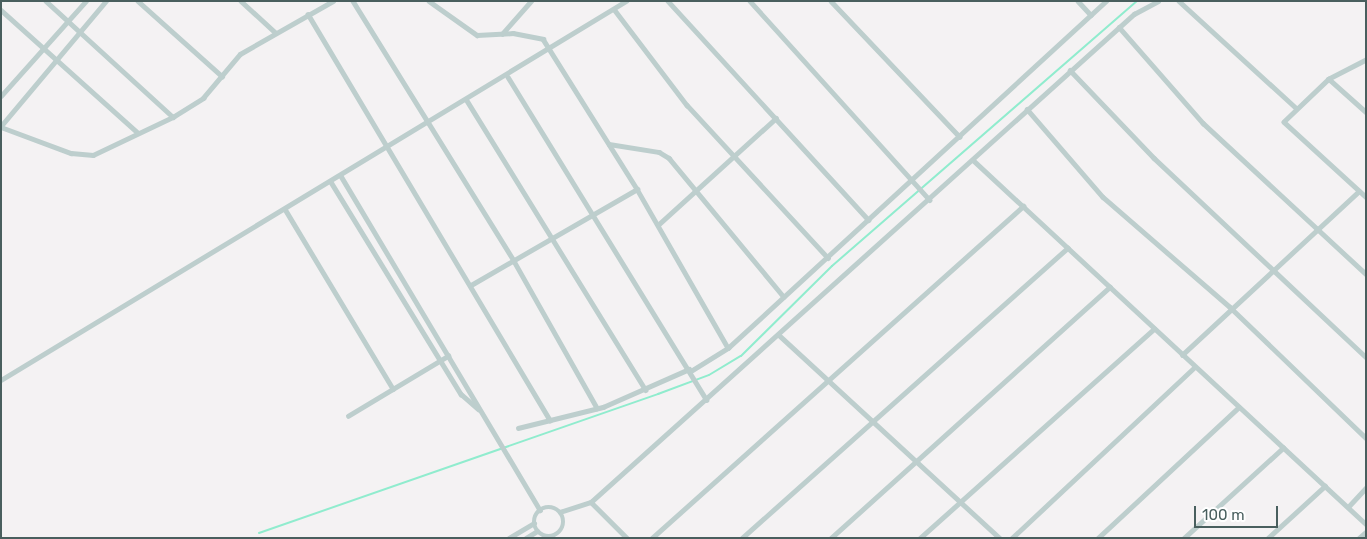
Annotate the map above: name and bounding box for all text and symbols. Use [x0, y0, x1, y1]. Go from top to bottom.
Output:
scale bar [1197, 496, 1281, 528]
text: 100 m [1202, 506, 1244, 524]

